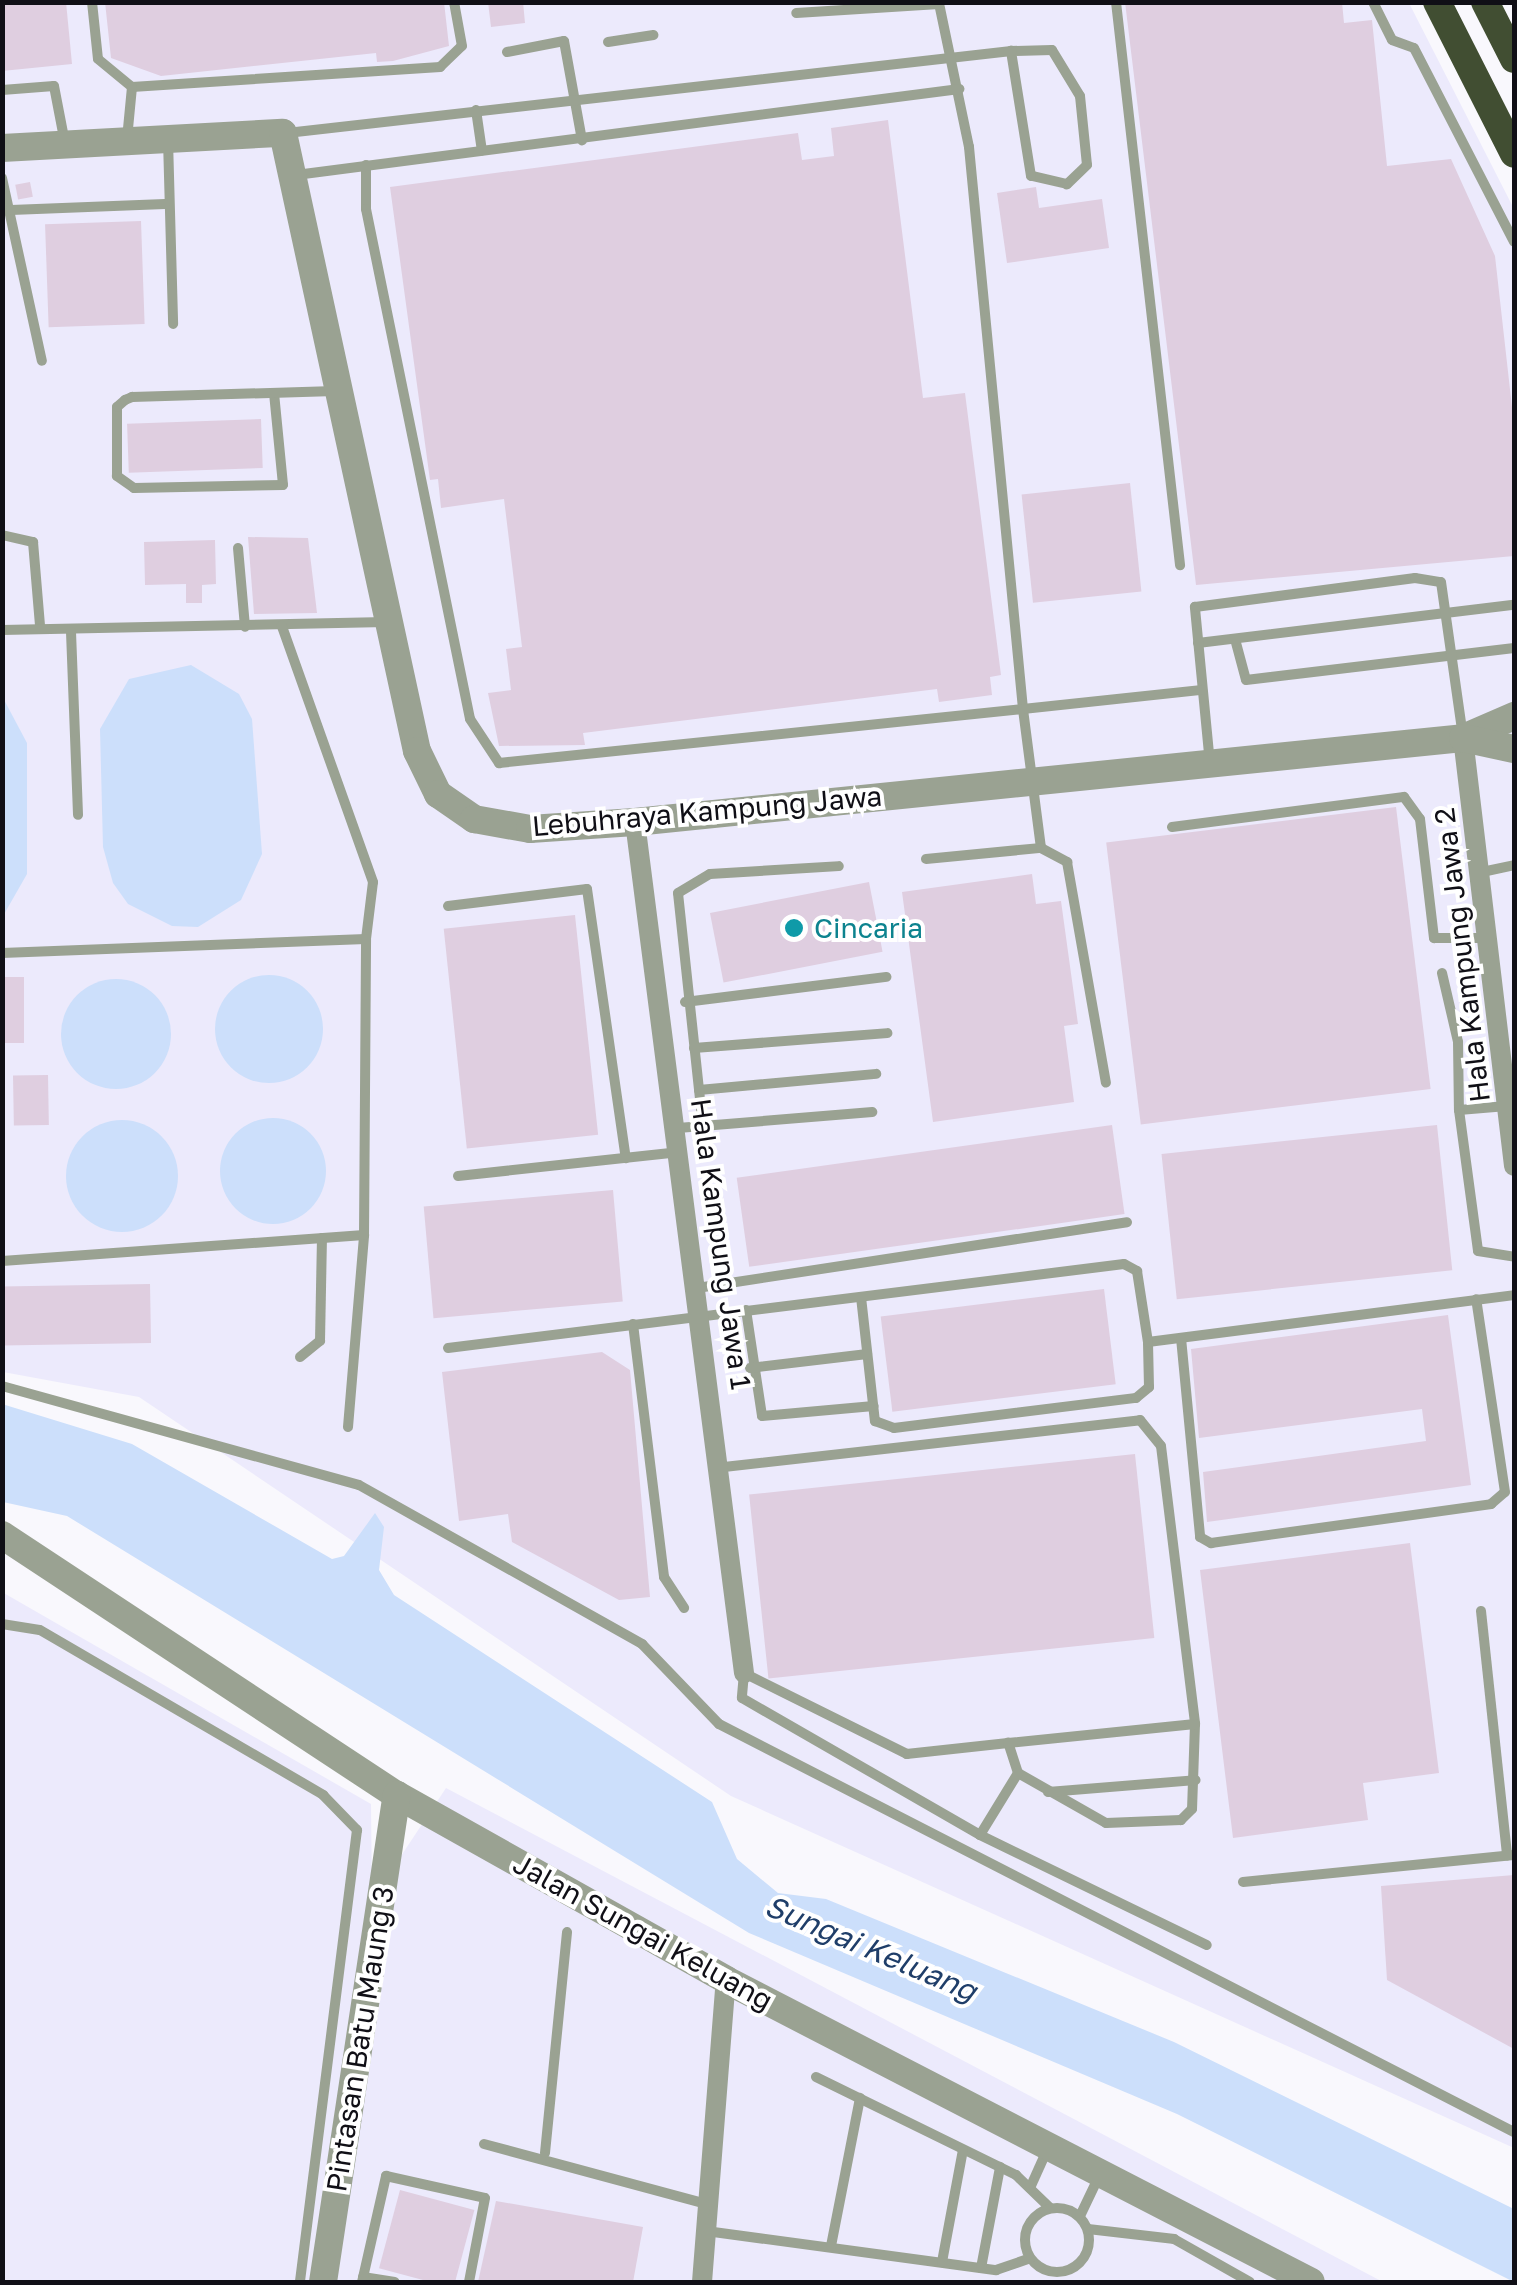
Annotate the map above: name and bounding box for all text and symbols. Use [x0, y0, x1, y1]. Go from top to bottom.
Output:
street label: Lebuhraya Kampung Jawa [531, 779, 883, 843]
street label: Hala Kampung Jawa 2 [1427, 806, 1497, 1104]
place label: Cincaria [814, 911, 923, 945]
marker: Cincaria [783, 917, 805, 939]
street label: Hala Kampung Jawa 1 [684, 1096, 758, 1392]
street label: Jalan Sungai Keluang [508, 1847, 778, 2017]
street label: Pintasan Batu Maung 3 [319, 1884, 401, 2194]
water label: Sungai Keluang [760, 1887, 982, 2009]

